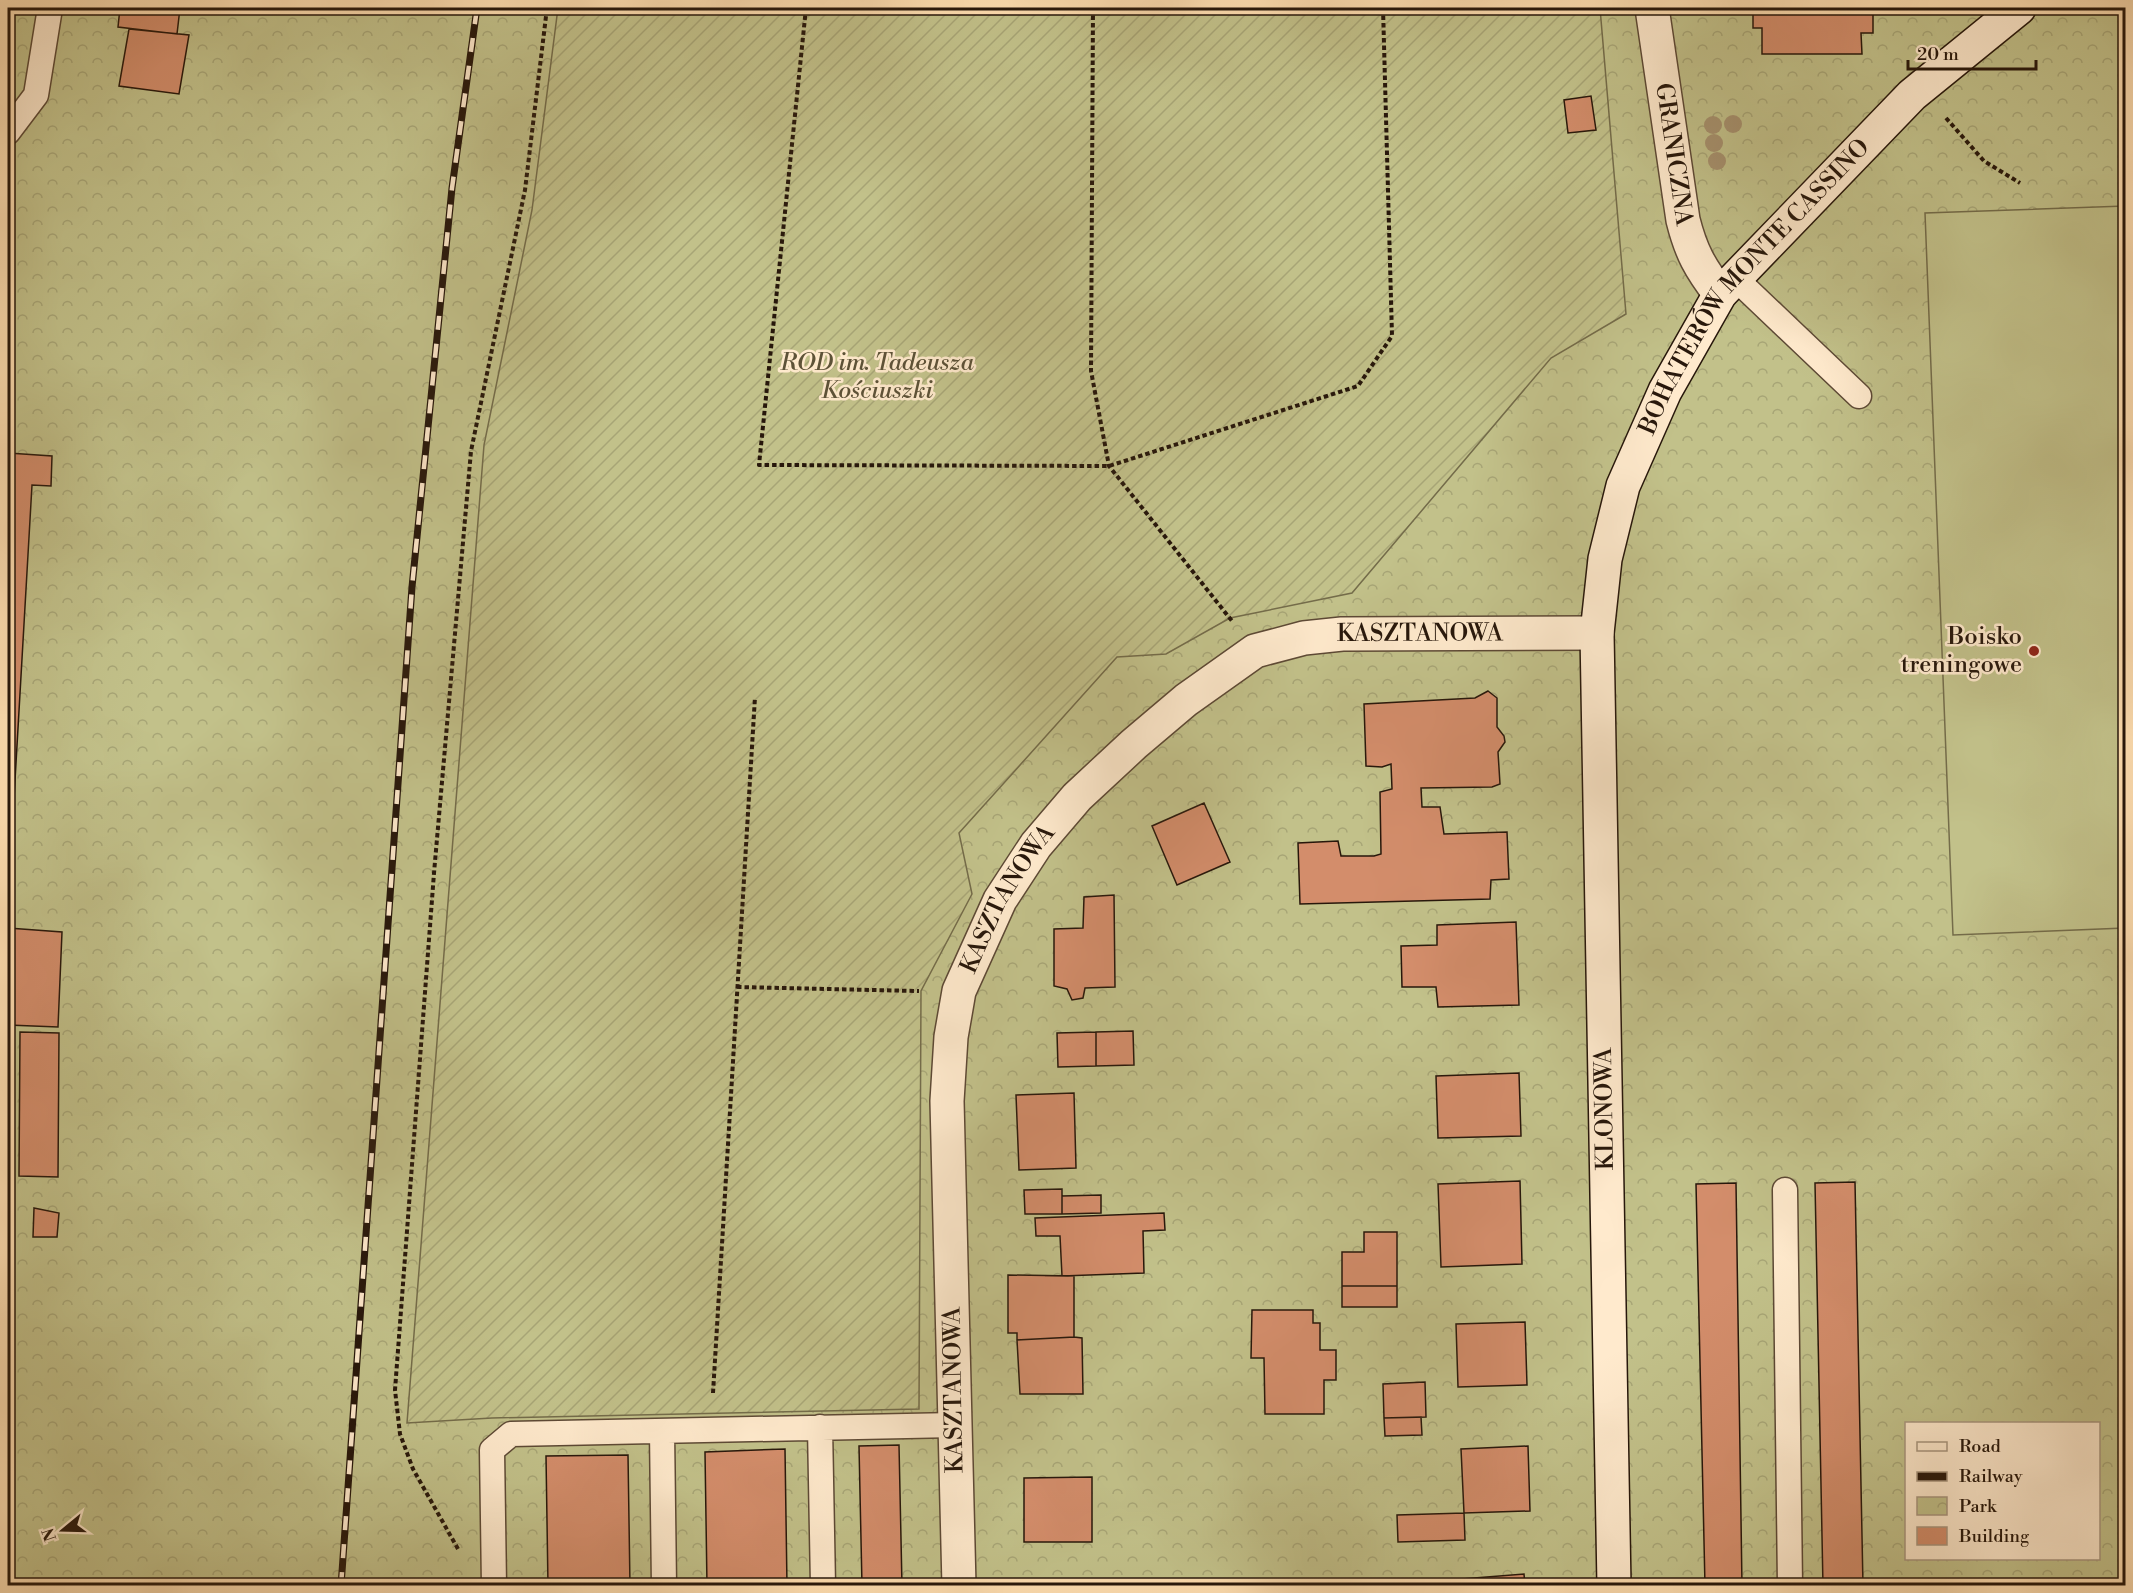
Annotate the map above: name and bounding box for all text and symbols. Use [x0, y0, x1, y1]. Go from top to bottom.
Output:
scale bar [1908, 33, 2036, 71]
text: 20 m [1917, 43, 1959, 66]
street label: GRANICZNA [1648, 81, 1699, 228]
street label: BOHATERÓW MONTE CASSINO [1632, 133, 1876, 440]
park label: ROD im. Tadeusza Kościuszki [779, 348, 975, 406]
street label: KASZTANOWA [1337, 618, 1504, 649]
place label: Boisko treningowe [1901, 622, 2022, 680]
marker: Boisko treningowe [2027, 644, 2041, 658]
street label: KASZTANOWA [954, 818, 1062, 978]
street label: KLONOWA [1589, 1047, 1621, 1171]
street label: KASZTANOWA [938, 1306, 970, 1473]
legend [1905, 1422, 2100, 1560]
text: Road [1959, 1435, 2002, 1458]
text: Railway [1959, 1465, 2023, 1488]
text: Park [1959, 1495, 1998, 1518]
north arrow [33, 1500, 93, 1560]
text: N [38, 1525, 61, 1544]
text: Building [1958, 1525, 2030, 1548]

